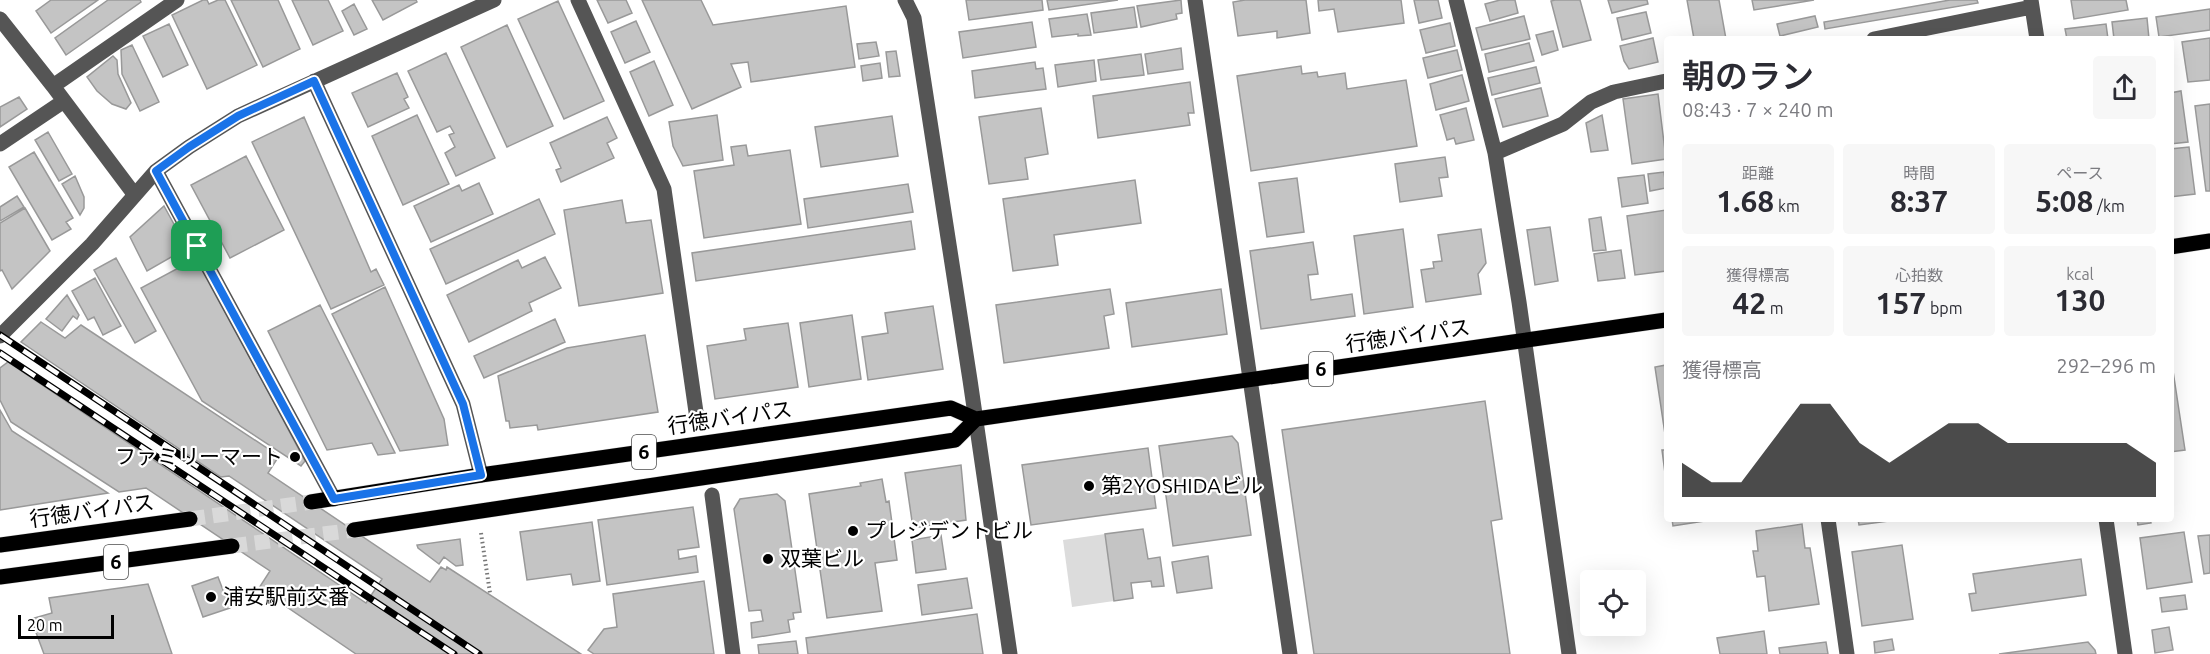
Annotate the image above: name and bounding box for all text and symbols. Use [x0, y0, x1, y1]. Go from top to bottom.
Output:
button: share [2093, 56, 2156, 119]
text: 朝のラン [1682, 57, 1814, 94]
text: 08:43 · 7 × 240 m [1682, 98, 1834, 121]
text: 距離 [1742, 164, 1774, 182]
text: 時間 [1903, 164, 1935, 182]
text: ペース [2056, 164, 2104, 182]
text: 1.68 [1716, 184, 1774, 218]
text: 8:37 [1890, 184, 1948, 218]
text: 5:08 [2035, 184, 2093, 218]
text: km [1774, 197, 1800, 215]
text: /km [2093, 197, 2125, 215]
pin [171, 220, 222, 271]
icon: arrive [180, 229, 213, 262]
text: kcal [2066, 265, 2094, 283]
text: 獲得標高 [1726, 266, 1790, 284]
text: 心拍数 [1895, 266, 1943, 284]
text: 130 [2055, 283, 2105, 317]
text: 42 [1732, 286, 1766, 320]
text: 157 [1876, 286, 1926, 320]
text: m [1766, 299, 1784, 317]
text: bpm [1926, 299, 1962, 317]
street label: 行徳バイパス [1344, 314, 1472, 356]
road number: 6 [1309, 352, 1333, 386]
text: 292–296 m [2057, 354, 2156, 377]
text: 獲得標高 [1682, 358, 1762, 381]
street label: 行徳バイパス [666, 396, 794, 438]
road number: 6 [632, 435, 656, 469]
place label: ファミリーマート [115, 444, 283, 468]
marker: ファミリーマート [288, 450, 302, 464]
place label: 第2YOSHIDAビル [1101, 473, 1263, 497]
marker: 第2YOSHIDAビル [1082, 479, 1096, 493]
street label: 行徳バイパス [28, 489, 156, 531]
place label: プレジデントビル [865, 518, 1033, 542]
marker: プレジデントビル [846, 524, 860, 538]
road number: 6 [104, 545, 128, 579]
place label: 双葉ビル [780, 546, 864, 570]
marker: 双葉ビル [761, 552, 775, 566]
map controls [1580, 570, 1646, 636]
button: locate [1580, 570, 1646, 636]
place label: 浦安駅前交番 [223, 584, 349, 608]
marker: 浦安駅前交番 [204, 590, 218, 604]
scale bar [18, 612, 114, 640]
text: 20 m [27, 616, 63, 634]

